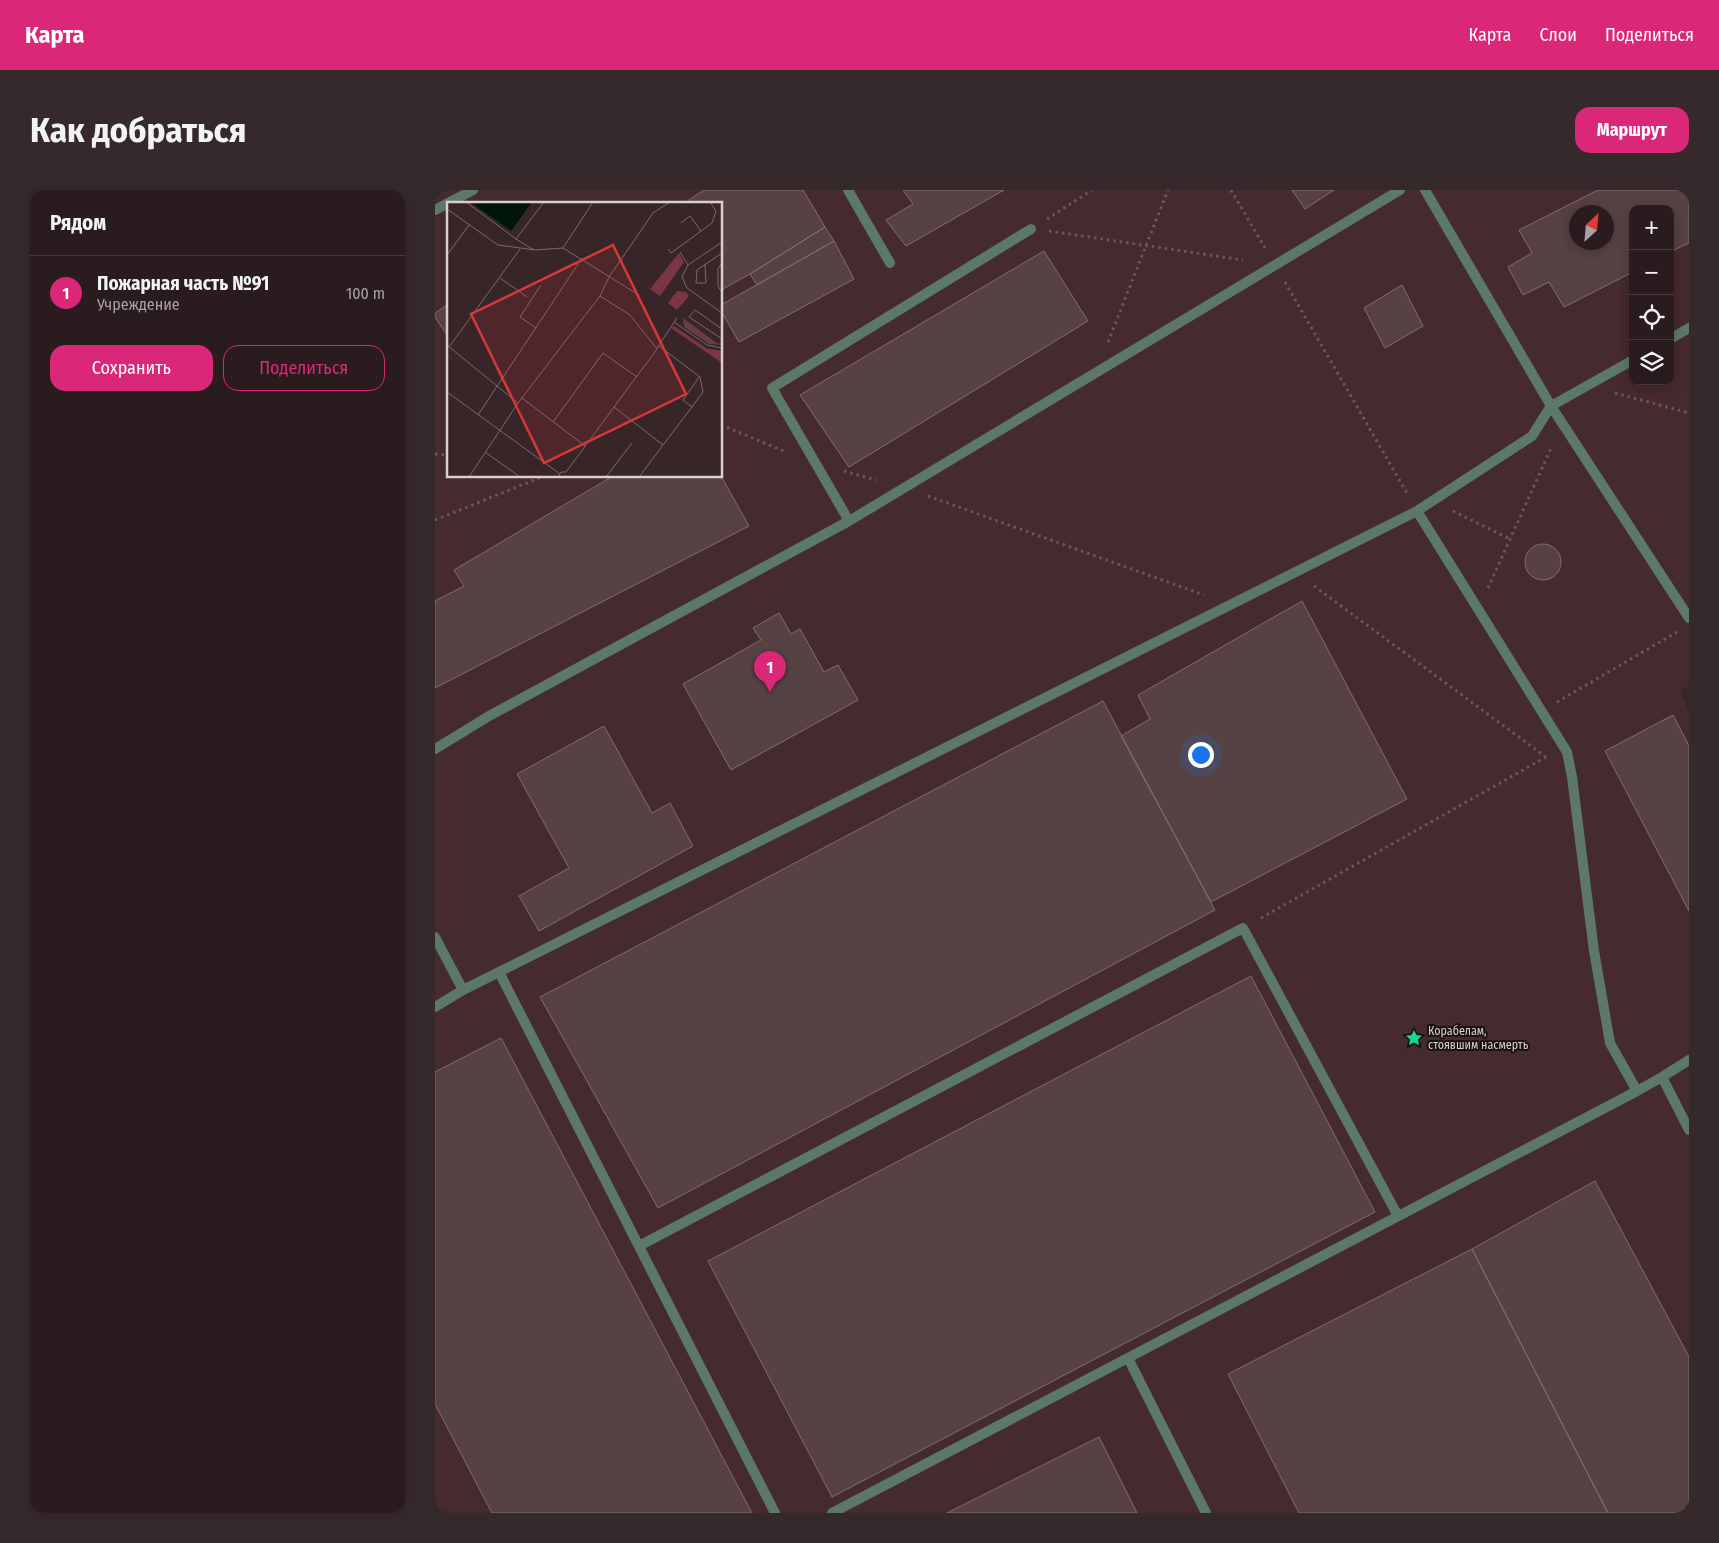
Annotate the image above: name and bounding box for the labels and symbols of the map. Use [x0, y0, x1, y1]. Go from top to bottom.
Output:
inset map [447, 202, 723, 478]
north arrow [1569, 205, 1614, 250]
pin: 1 [754, 651, 786, 692]
your location [1188, 742, 1214, 768]
place label: Корабелам, стоявшим насмерть [1428, 1024, 1529, 1052]
place icon: Корабелам, стоявшим насмерть [1404, 1028, 1424, 1048]

